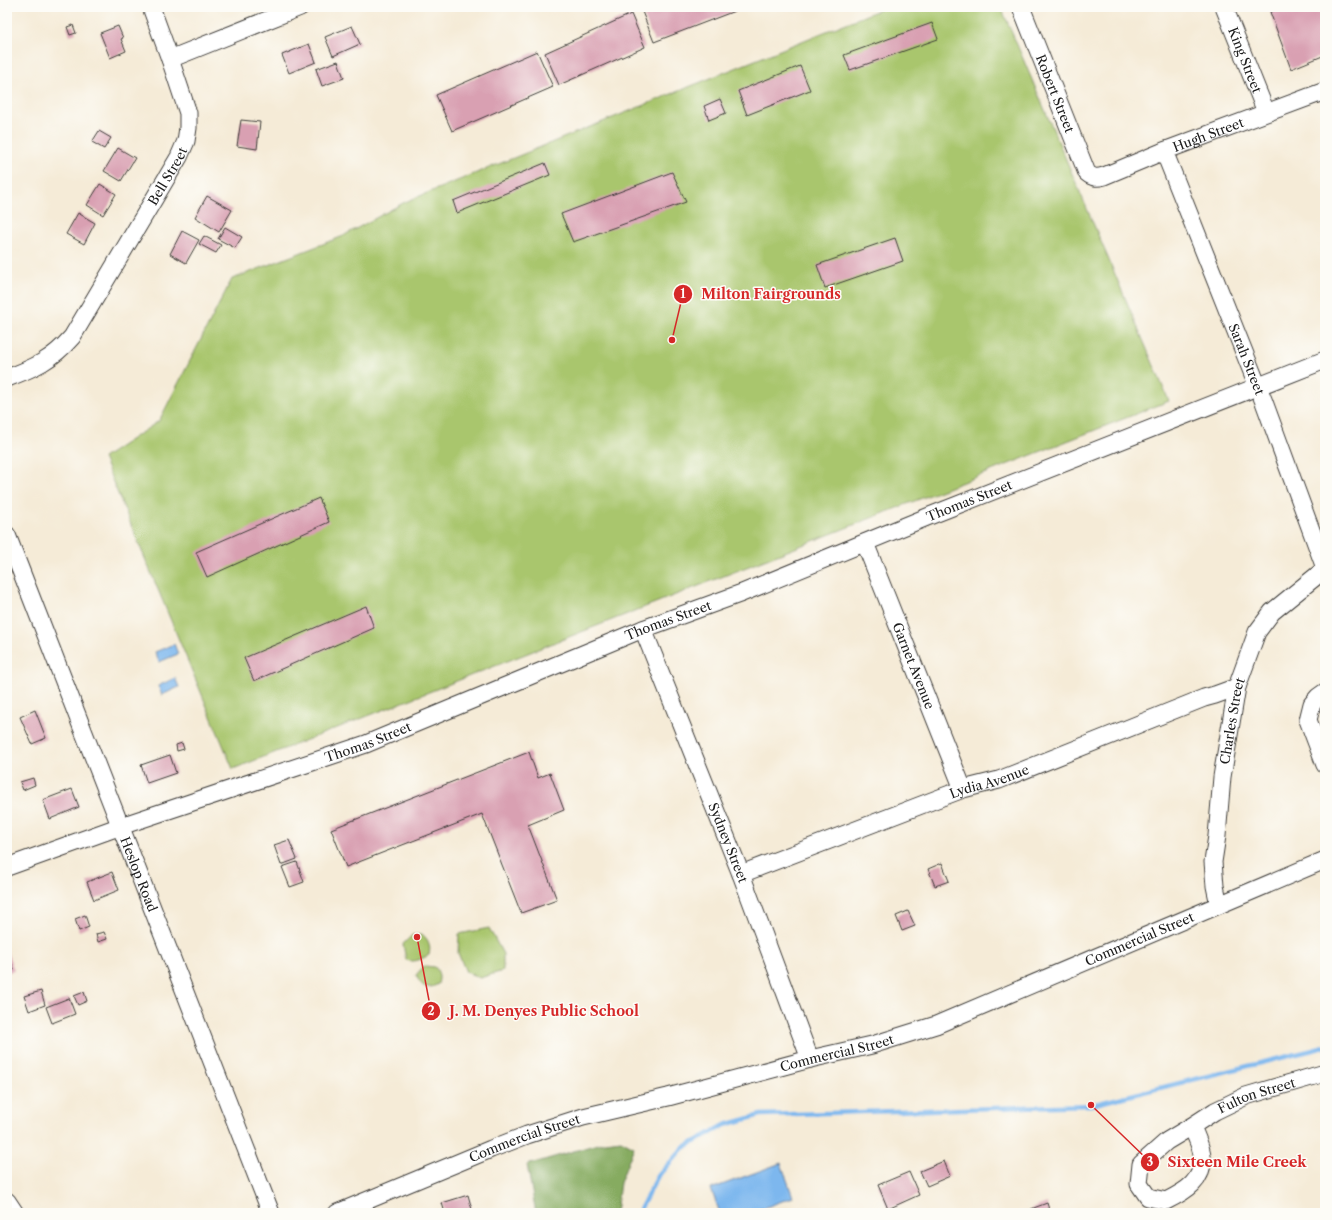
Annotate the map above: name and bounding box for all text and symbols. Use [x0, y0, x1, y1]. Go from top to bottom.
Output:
street label: King Street [1225, 25, 1266, 95]
street label: Robert Street [1033, 52, 1078, 135]
street label: Hugh Street [1171, 114, 1246, 155]
street label: Bell Street [144, 144, 190, 208]
callout: Milton Fairgrounds [673, 281, 849, 307]
text: Milton Fairgrounds [701, 285, 841, 303]
text: 1 [680, 286, 686, 301]
street label: Sarah Street [1226, 321, 1268, 397]
street label: Thomas Street [924, 476, 1015, 525]
street label: Thomas Street [623, 597, 714, 644]
street label: Garnet Avenue [889, 620, 938, 711]
street label: Charles Street [1216, 675, 1248, 765]
street label: Thomas Street [323, 718, 414, 765]
street label: Lydia Avenue [947, 761, 1031, 801]
street label: Sydney Street [705, 800, 752, 885]
street label: Heslop Road [117, 834, 161, 914]
street label: Commercial Street [1082, 908, 1197, 969]
callout: J. M. Denyes Public School [421, 998, 646, 1024]
text: J. M. Denyes Public School [446, 1002, 639, 1020]
text: 2 [427, 1003, 435, 1018]
street label: Commercial Street [778, 1031, 896, 1075]
street label: Fulton Street [1215, 1074, 1297, 1117]
street label: Commercial Street [467, 1110, 582, 1165]
callout: Sixteen Mile Creek [1140, 1149, 1315, 1175]
text: Sixteen Mile Creek [1167, 1153, 1307, 1171]
text: 3 [1147, 1154, 1154, 1169]

